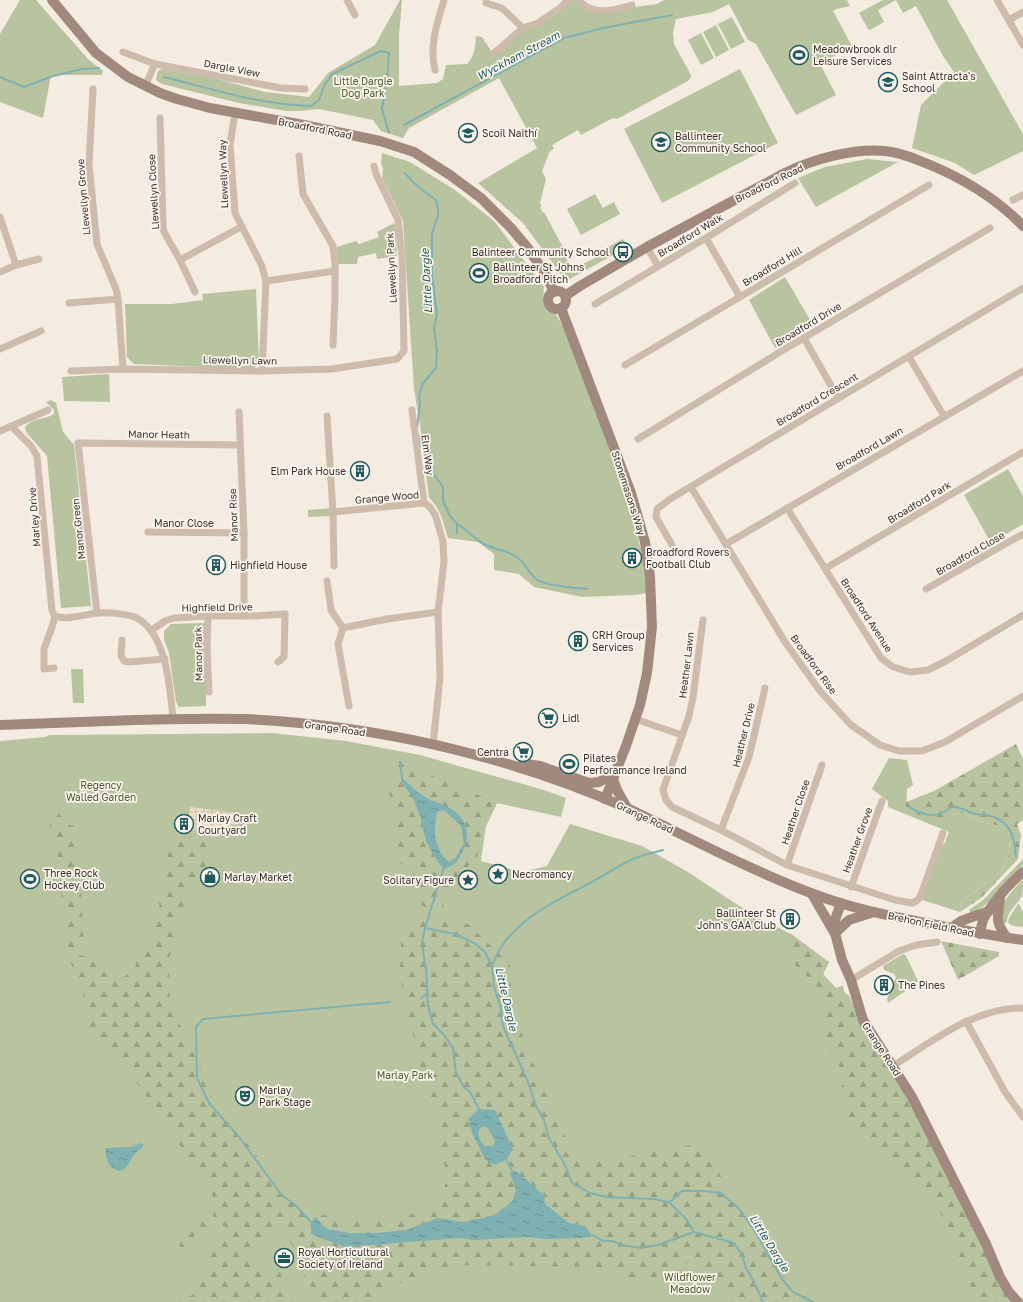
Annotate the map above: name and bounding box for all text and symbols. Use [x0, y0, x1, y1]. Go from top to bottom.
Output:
water label: Wyckham Stream [474, 27, 563, 83]
place label: Meadowbrook dlr Leisure Services [813, 43, 897, 67]
sports icon: Meadowbrook dlr Leisure Services [788, 44, 810, 66]
street label: Dargle View [203, 57, 261, 79]
place label: Saint Attracta's School [902, 70, 975, 94]
school or university icon: Saint Attracta's School [877, 71, 899, 93]
park label: Little Dargle Dog Park [333, 75, 393, 99]
street label: Broadford Road [277, 115, 353, 141]
school or university icon: Scoil Naithí [457, 122, 479, 144]
place label: Scoil Naithí [482, 127, 538, 139]
place label: Ballinteer Community School [675, 130, 766, 154]
school or university icon: Ballinteer Community School [650, 131, 672, 153]
street label: Llewellyn Way [216, 139, 230, 209]
street label: Llewellyn Close [145, 154, 161, 230]
street label: Llewellyn Grove [74, 158, 92, 236]
street label: Broadford Road [733, 161, 805, 205]
street label: Broadford Walk [655, 211, 725, 259]
street label: Llewellyn Park [383, 232, 399, 303]
bus stop icon: Balinteer Community School [612, 241, 634, 263]
street label: Broadford Hill [740, 244, 804, 288]
water label: Little Dargle [418, 246, 435, 314]
place label: Balinteer Community School [472, 246, 609, 258]
place label: Ballinteer St Johns Broadford Pitch [493, 261, 584, 285]
sports icon: Ballinteer St Johns Broadford Pitch [468, 262, 490, 284]
street label: Broadford Drive [773, 299, 843, 348]
street label: Llewellyn Lawn [203, 353, 277, 367]
street label: Broadford Crescent [774, 370, 860, 428]
street label: Broadford Lawn [833, 424, 905, 472]
street label: Manor Heath [128, 427, 190, 441]
street label: Elm Way [419, 434, 437, 476]
street label: Stonemasons Way [610, 449, 648, 537]
building icon: Elm Park House [349, 460, 371, 482]
place label: Elm Park House [270, 465, 346, 477]
street label: Broadford Park [885, 478, 953, 526]
street label: Marley Drive [25, 487, 43, 547]
street label: Manor Rise [226, 488, 240, 542]
street label: Grange Wood [354, 488, 420, 506]
street label: Manor Green [69, 498, 87, 560]
street label: Manor Close [154, 517, 214, 529]
street label: Broadford Close [934, 528, 1007, 578]
place label: Broadford Rovers Football Club [646, 546, 729, 570]
building icon: Broadford Rovers Football Club [621, 547, 643, 569]
building icon: Highfield House [205, 554, 227, 576]
place label: Highfield House [230, 559, 307, 571]
street label: Broadford Avenue [839, 576, 895, 654]
street label: Highfield Drive [181, 600, 253, 614]
street label: Manor Park [192, 626, 204, 681]
place label: CRH Group Services [592, 629, 645, 653]
building icon: CRH Group Services [567, 630, 589, 652]
street label: Heather Lawn [676, 631, 696, 699]
street label: Broadford Rise [788, 632, 840, 696]
street label: Heather Drive [729, 701, 757, 769]
supermarket icon: Lidl [537, 707, 559, 729]
place label: Lidl [562, 712, 580, 724]
street label: Grange Road [304, 718, 366, 738]
supermarket icon: Centra [512, 741, 534, 763]
place label: Centra [477, 746, 509, 758]
place label: Pilates Perforamance Ireland [583, 752, 687, 776]
sports icon: Pilates Perforamance Ireland [558, 753, 580, 775]
street label: Heather Close [778, 778, 812, 846]
park label: Regency Walled Garden [66, 779, 136, 803]
street label: Grange Road [615, 799, 675, 835]
street label: Heather Grove [840, 805, 875, 875]
place label: Marlay Craft Courtyard [198, 812, 257, 836]
building icon: Marlay Craft Courtyard [173, 813, 195, 835]
place icon: Necromancy [487, 863, 509, 885]
shop icon: Marlay Market [199, 866, 221, 888]
place label: Three Rock Hockey Club [44, 867, 104, 891]
sports icon: Three Rock Hockey Club [19, 868, 41, 890]
place label: Necromancy [512, 868, 573, 880]
place icon: Solitary Figure [457, 869, 479, 891]
place label: Marlay Market [224, 871, 292, 883]
place label: Solitary Figure [383, 874, 454, 886]
place label: Ballinteer St John's GAA Club [697, 907, 776, 931]
building icon: Ballinteer St John's GAA Club [779, 908, 801, 930]
street label: Brehon Field Road [887, 909, 975, 939]
water label: Little Dargle [492, 966, 521, 1034]
building icon: The Pines [873, 974, 895, 996]
place label: The Pines [898, 979, 945, 991]
street label: Grange Road [860, 1020, 904, 1078]
park label: Marlay Park [377, 1069, 434, 1081]
place label: Marlay Park Stage [259, 1084, 311, 1108]
theatre icon: Marlay Park Stage [234, 1085, 256, 1107]
water label: Little Dargle [746, 1212, 794, 1276]
place label: Royal Horticultural Society of Ireland [298, 1246, 389, 1270]
office icon: Royal Horticultural Society of Ireland [273, 1247, 295, 1269]
park label: Wildflower Meadow [664, 1271, 716, 1295]

